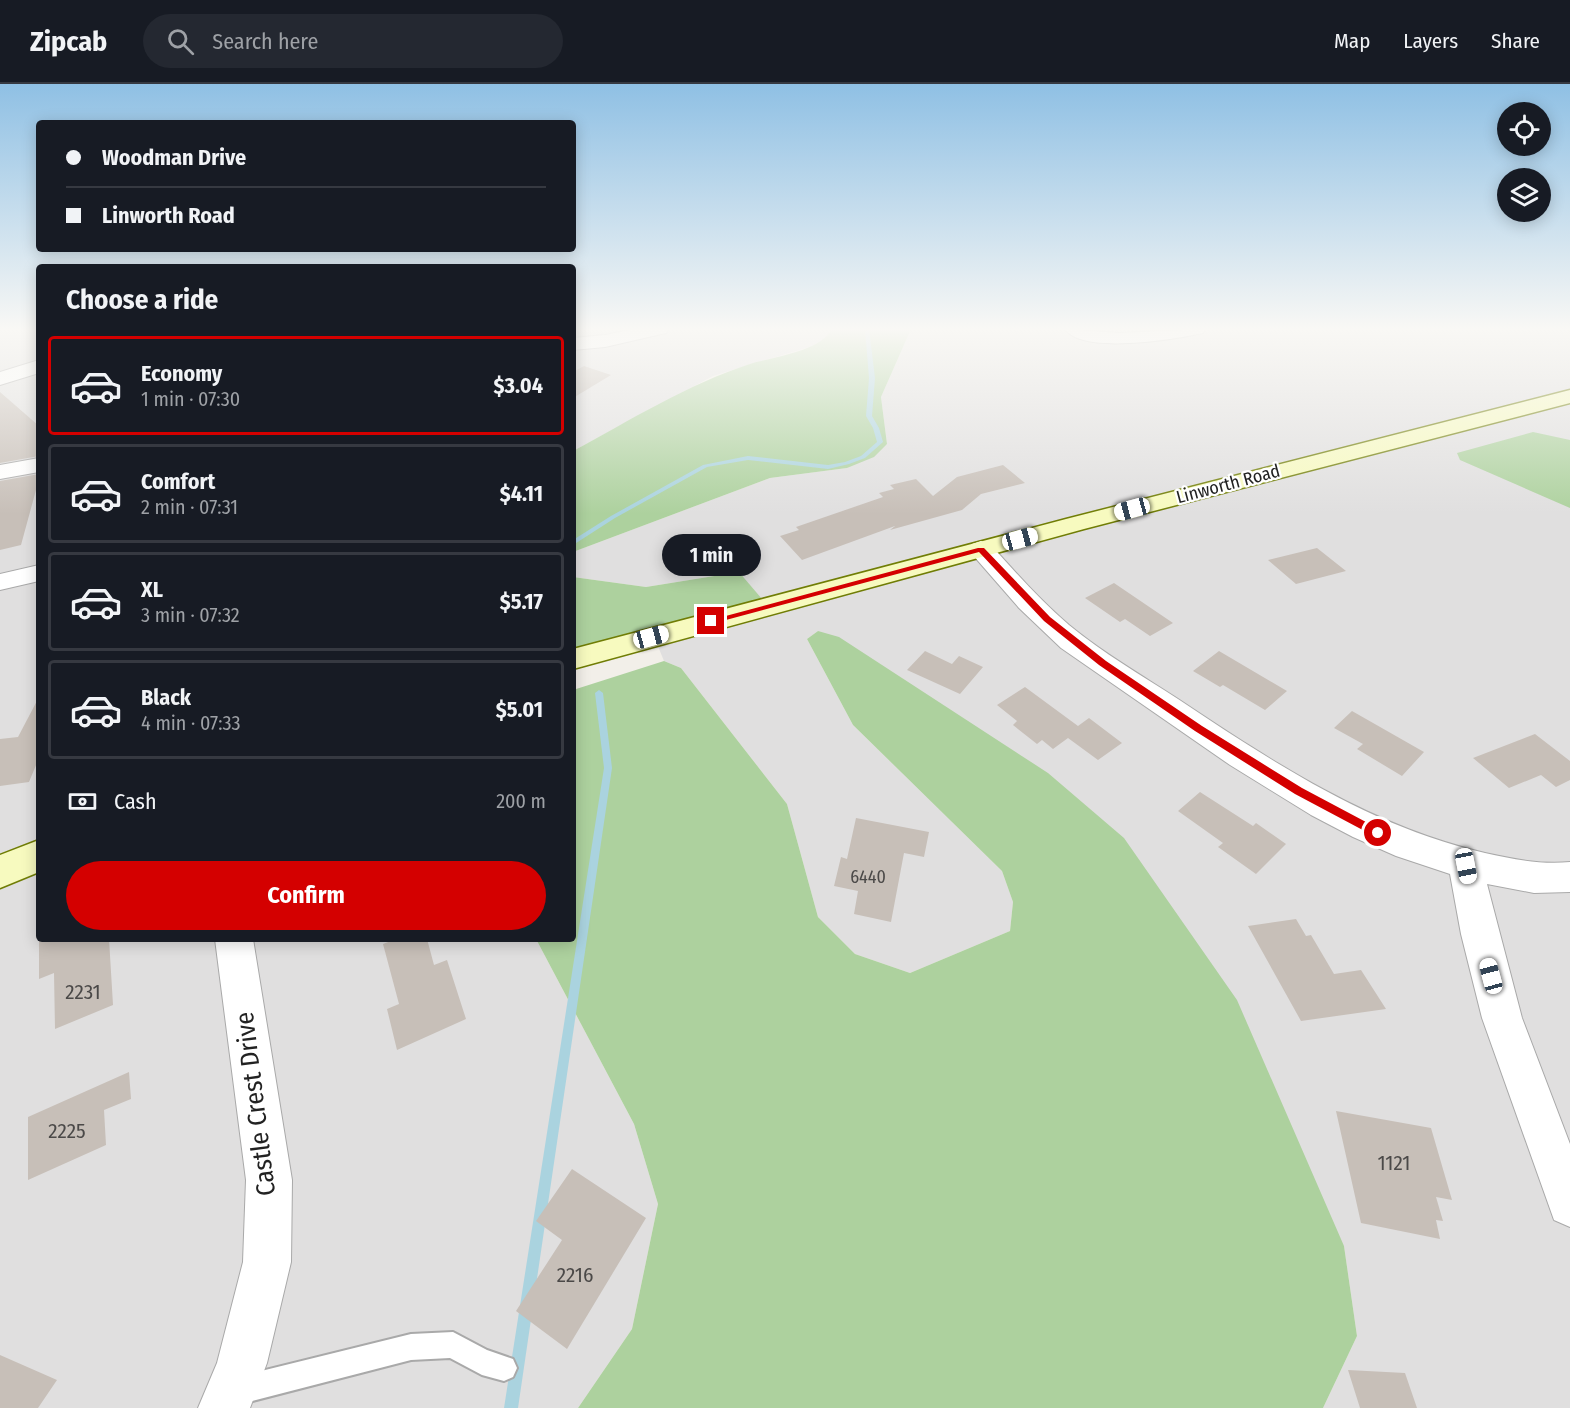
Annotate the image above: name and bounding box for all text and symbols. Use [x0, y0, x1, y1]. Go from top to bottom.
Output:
search box [143, 14, 563, 68]
text: Zipcab [30, 25, 107, 58]
icon: search [164, 25, 197, 58]
text: Search here [212, 28, 318, 55]
text: Map [1334, 28, 1370, 54]
text: Layers [1403, 28, 1458, 54]
text: Share [1491, 28, 1540, 54]
map controls [1497, 102, 1551, 222]
button: locate [1497, 102, 1551, 156]
text: Woodman Drive [102, 144, 246, 171]
button: layers [1497, 168, 1551, 222]
text: Linworth Road [102, 202, 235, 229]
text: Choose a ride [66, 284, 218, 316]
icon: car [69, 359, 123, 413]
text: Economy [141, 360, 222, 387]
text: $3.04 [494, 372, 543, 399]
text: 1 min · 07:30 [141, 387, 240, 411]
street label: Linworth Road [1174, 460, 1282, 508]
icon: car [69, 467, 123, 521]
text: Comfort [141, 468, 215, 495]
text: $4.11 [500, 480, 543, 507]
text: 2 min · 07:31 [141, 495, 238, 519]
car [1112, 496, 1152, 522]
car [1000, 526, 1040, 552]
callout: 1 min [662, 534, 760, 576]
text: 1 min [690, 543, 733, 567]
icon: car [69, 575, 123, 629]
text: XL [141, 576, 163, 603]
text: $5.17 [500, 588, 543, 615]
text: 3 min · 07:32 [141, 603, 240, 627]
route end [697, 607, 724, 634]
car [631, 624, 671, 650]
icon: car [69, 683, 123, 737]
text: Black [141, 684, 191, 711]
text: $5.01 [496, 696, 543, 723]
text: 4 min · 07:33 [141, 711, 241, 735]
icon: cash [66, 785, 99, 818]
text: Cash [114, 788, 157, 815]
text: 200 m [496, 789, 546, 813]
route start [1364, 819, 1391, 846]
car [1454, 847, 1478, 885]
button: Confirm [66, 861, 546, 930]
house number: 6440 [850, 866, 886, 888]
car [1478, 956, 1504, 996]
house number: 2231 [65, 979, 101, 1005]
street label: Castle Crest Drive [229, 1010, 282, 1198]
house number: 2225 [48, 1118, 86, 1144]
house number: 1121 [1377, 1150, 1411, 1176]
house number: 2216 [557, 1262, 593, 1288]

